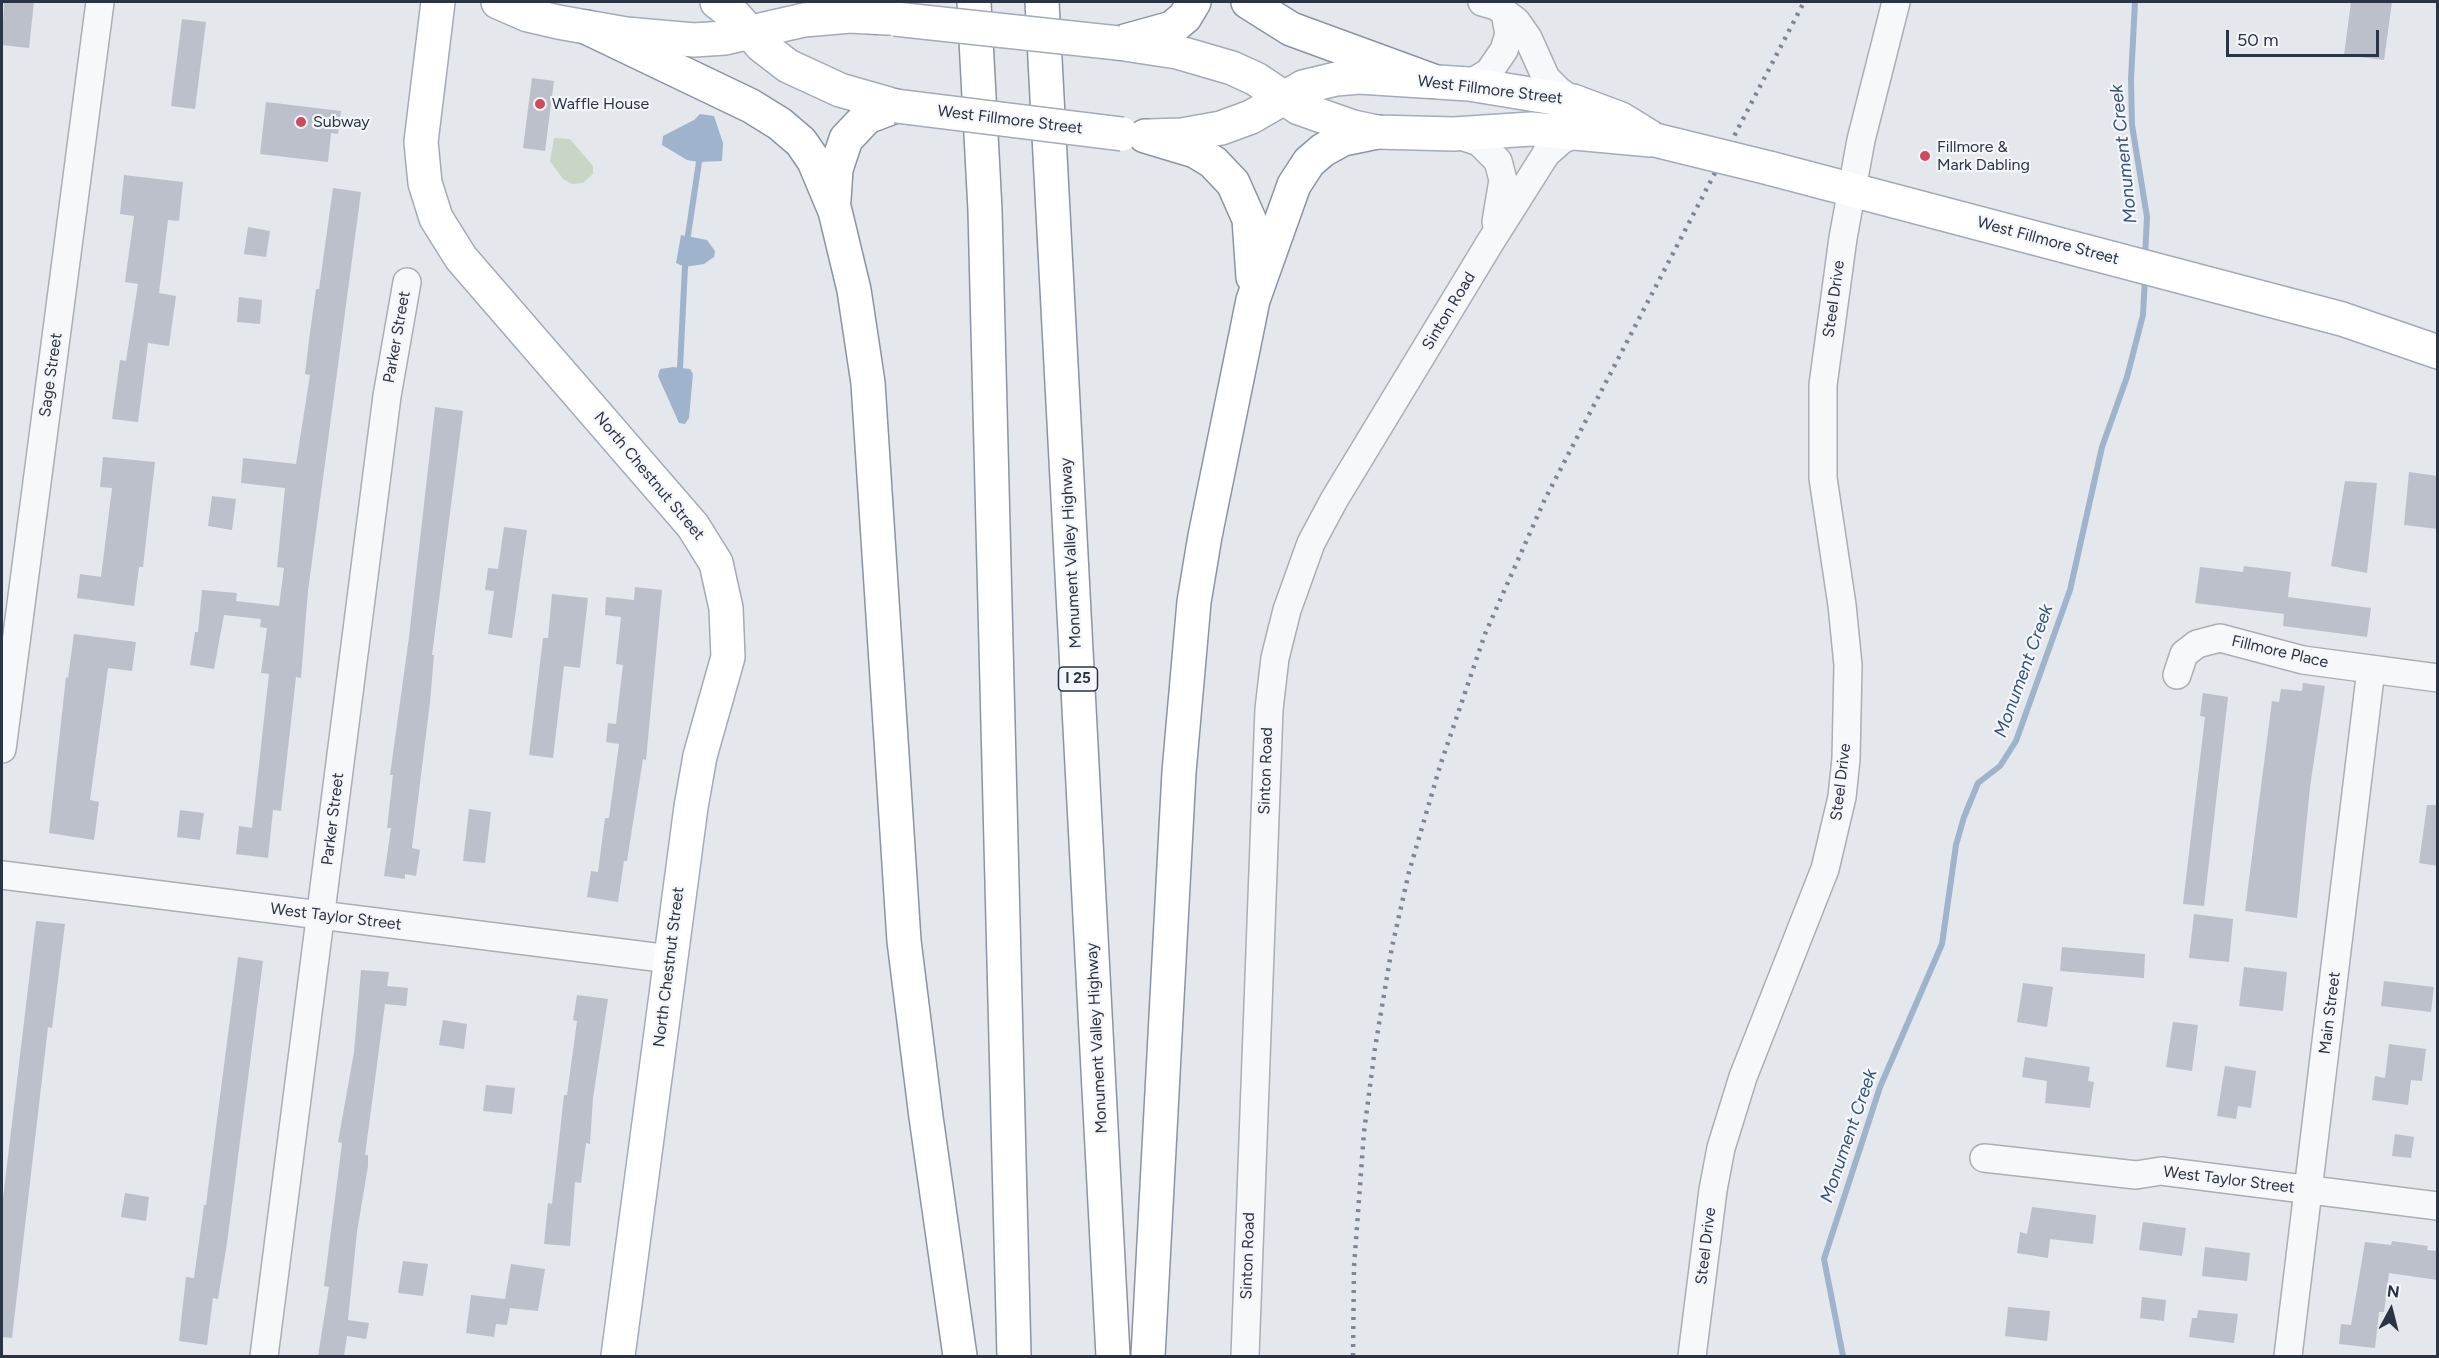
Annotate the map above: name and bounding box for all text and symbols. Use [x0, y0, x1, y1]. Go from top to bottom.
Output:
scale bar [2229, 18, 2382, 56]
text: 50 m [2237, 29, 2279, 51]
street label: West Fillmore Street [1416, 72, 1564, 108]
water label: Monument Creek [2106, 83, 2142, 225]
place label: Waffle House [552, 94, 649, 114]
marker: Waffle House [533, 97, 547, 111]
street label: West Fillmore Street [936, 102, 1084, 138]
place label: Subway [313, 112, 370, 132]
marker: Subway [294, 115, 308, 129]
place label: Fillmore & Mark Dabling [1937, 137, 2030, 175]
marker: Fillmore & Mark Dabling [1918, 149, 1932, 163]
street label: West Fillmore Street [1975, 213, 2121, 269]
street label: Steel Drive [1819, 259, 1849, 339]
street label: Sinton Road [1418, 269, 1480, 353]
street label: Parker Street [379, 289, 415, 385]
street label: Sage Street [36, 332, 66, 418]
street label: North Chestnut Street [590, 408, 708, 544]
street label: Monument Valley Highway [1056, 457, 1086, 649]
water label: Monument Creek [1990, 602, 2058, 740]
street label: Fillmore Place [2230, 632, 2330, 672]
road number: I 25 [1058, 667, 1098, 691]
street label: Sinton Road [1255, 727, 1277, 815]
street label: Steel Drive [1827, 742, 1855, 822]
street label: Parker Street [318, 772, 348, 866]
street label: North Chestnut Street [650, 886, 688, 1048]
street label: West Taylor Street [269, 899, 403, 935]
street label: Monument Valley Highway [1082, 942, 1112, 1134]
street label: Main Street [2315, 971, 2345, 1055]
water label: Monument Creek [1816, 1066, 1882, 1206]
street label: West Taylor Street [2162, 1162, 2296, 1198]
street label: Steel Drive [1692, 1206, 1720, 1286]
street label: Sinton Road [1237, 1212, 1259, 1300]
north arrow [2361, 1280, 2421, 1340]
text: N [2386, 1281, 2401, 1302]

